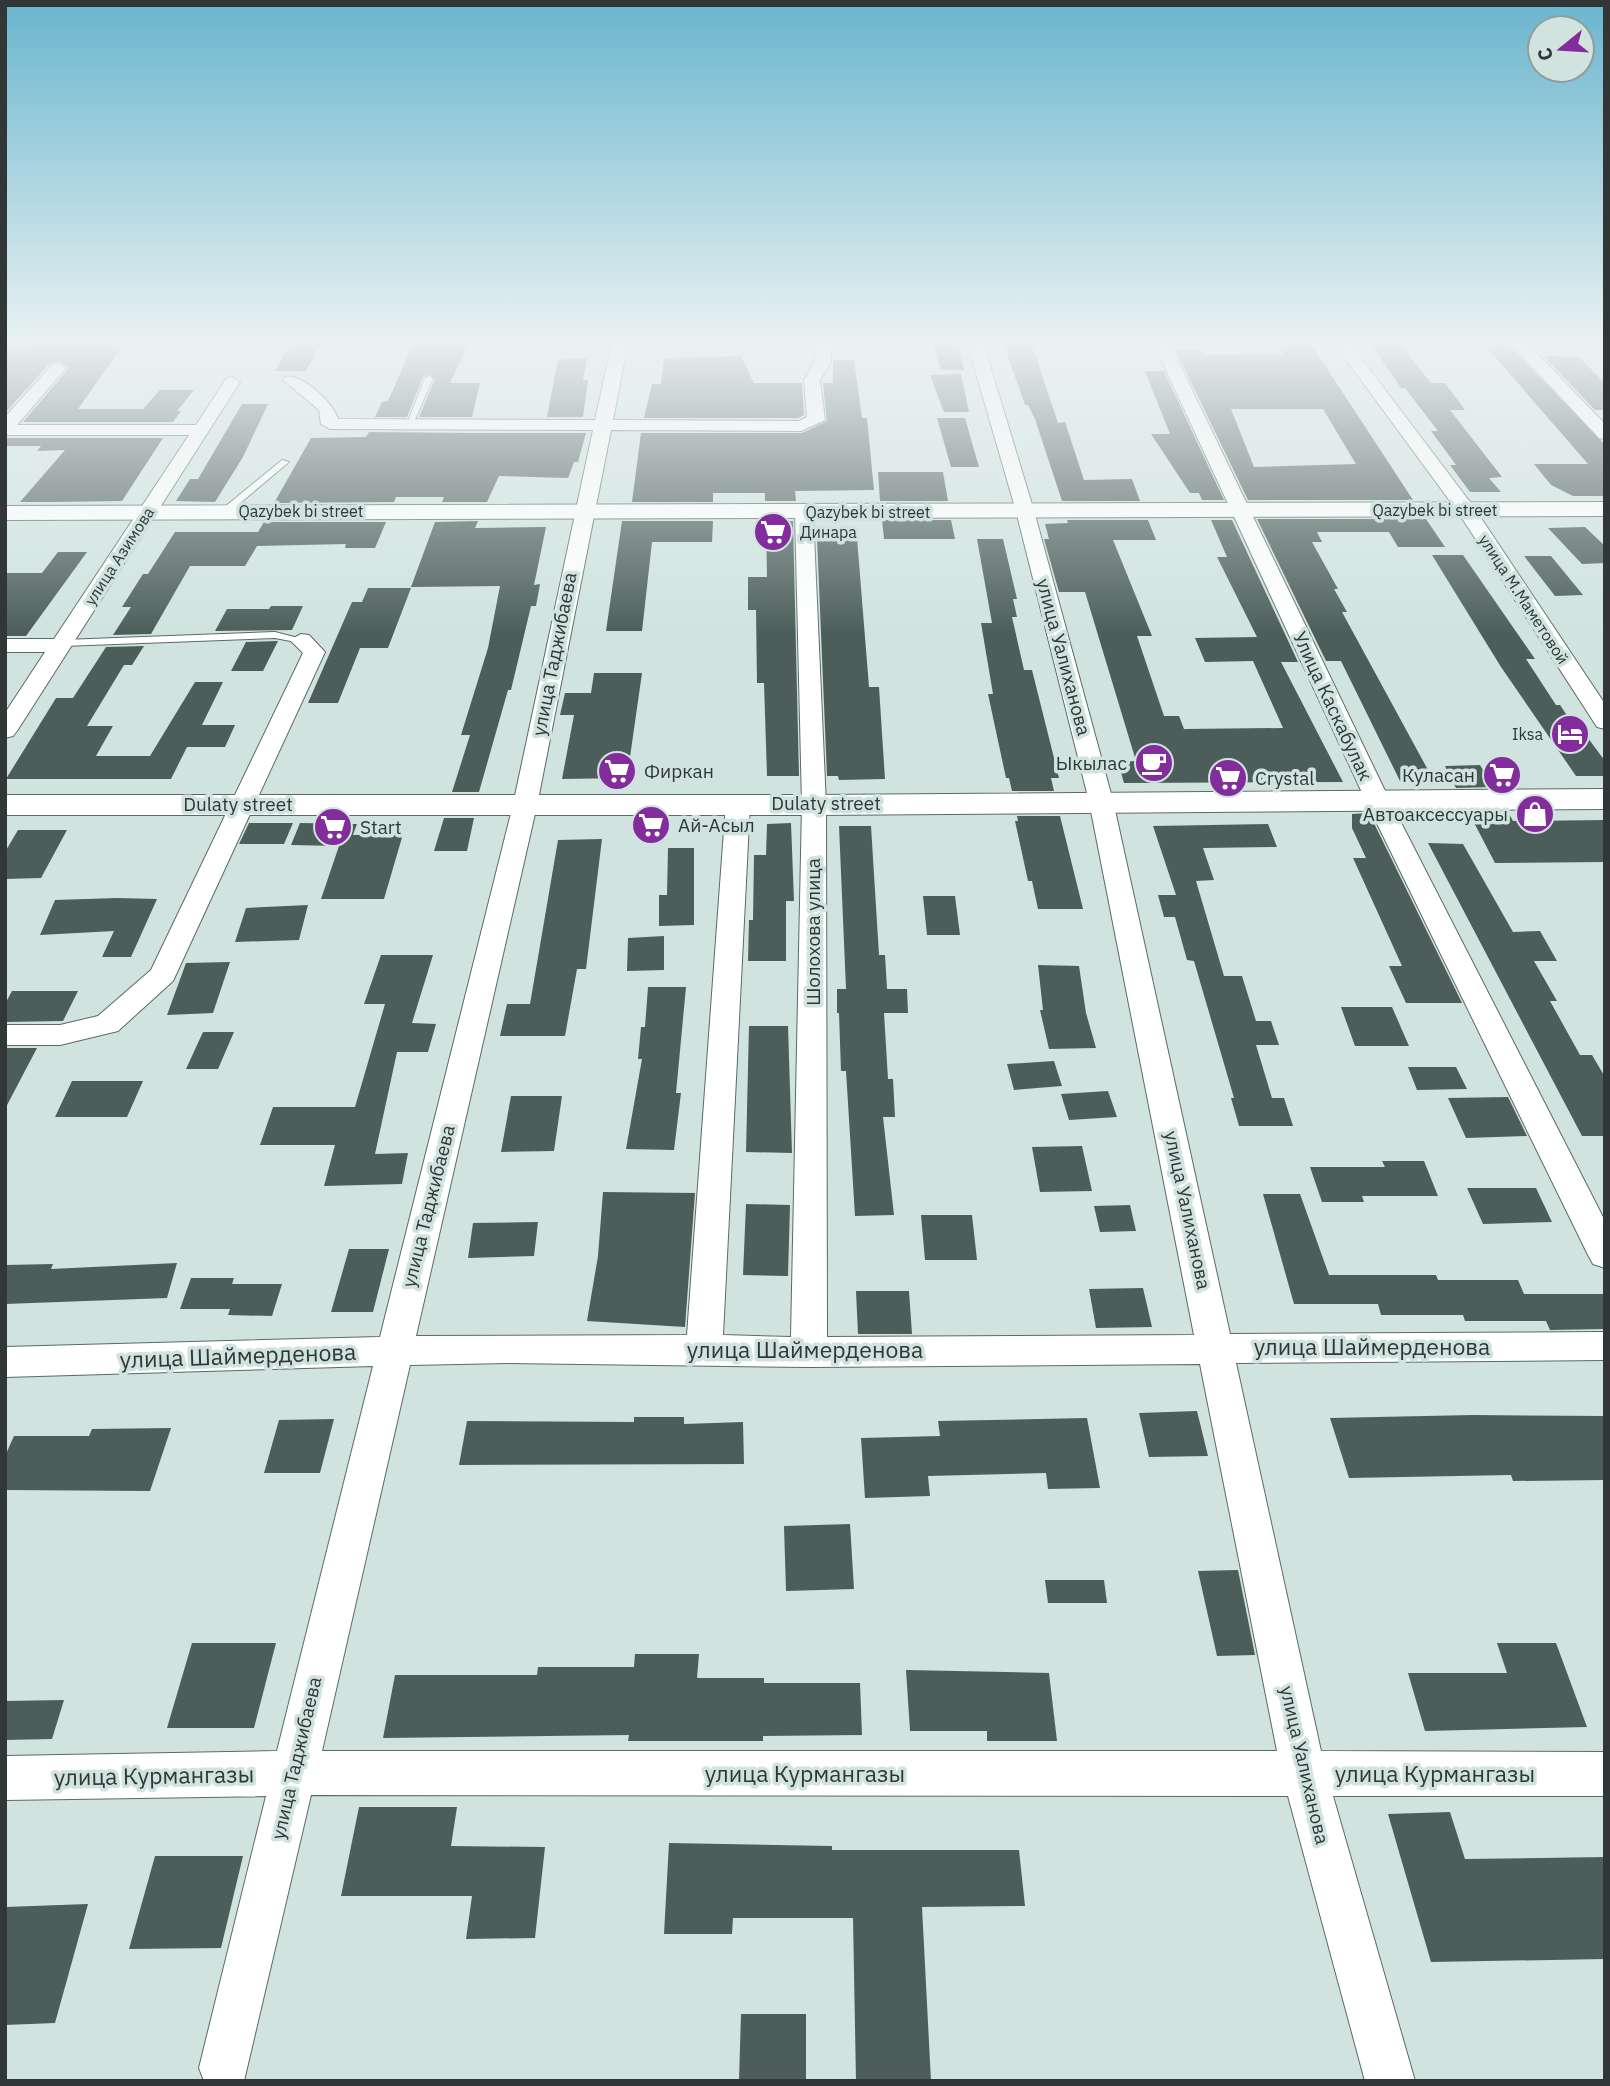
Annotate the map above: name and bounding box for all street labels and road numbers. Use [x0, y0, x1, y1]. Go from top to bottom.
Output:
street label: Qazybek bi street [1373, 500, 1497, 520]
street label: Qazybek bi street [239, 501, 363, 521]
street label: Qazybek bi street [806, 502, 930, 522]
street label: улица Азимова [80, 503, 158, 609]
street label: улица М.Маметовой [1475, 531, 1573, 667]
street label: улица Таджибаева [526, 570, 582, 738]
street label: улица Уалиханова [1031, 576, 1097, 738]
street label: Улица Каскабулак [1288, 628, 1378, 784]
street label: Dulaty street [771, 791, 881, 815]
street label: Dulaty street [183, 792, 293, 816]
street label: Шолохова улица [801, 858, 825, 1006]
street label: улица Таджибаева [396, 1122, 460, 1290]
street label: улица Уалиханова [1159, 1128, 1217, 1292]
street label: улица Шаймерденова [1254, 1331, 1490, 1361]
street label: улица Шаймерденова [687, 1334, 923, 1364]
street label: улица Шаймерденова [119, 1336, 357, 1374]
street label: улица Таджибаева [266, 1674, 326, 1842]
street label: улица Уалиханова [1275, 1684, 1335, 1846]
street label: улица Курмангазы [53, 1758, 255, 1792]
street label: улица Курмангазы [705, 1758, 905, 1788]
street label: улица Курмангазы [1335, 1758, 1535, 1788]

